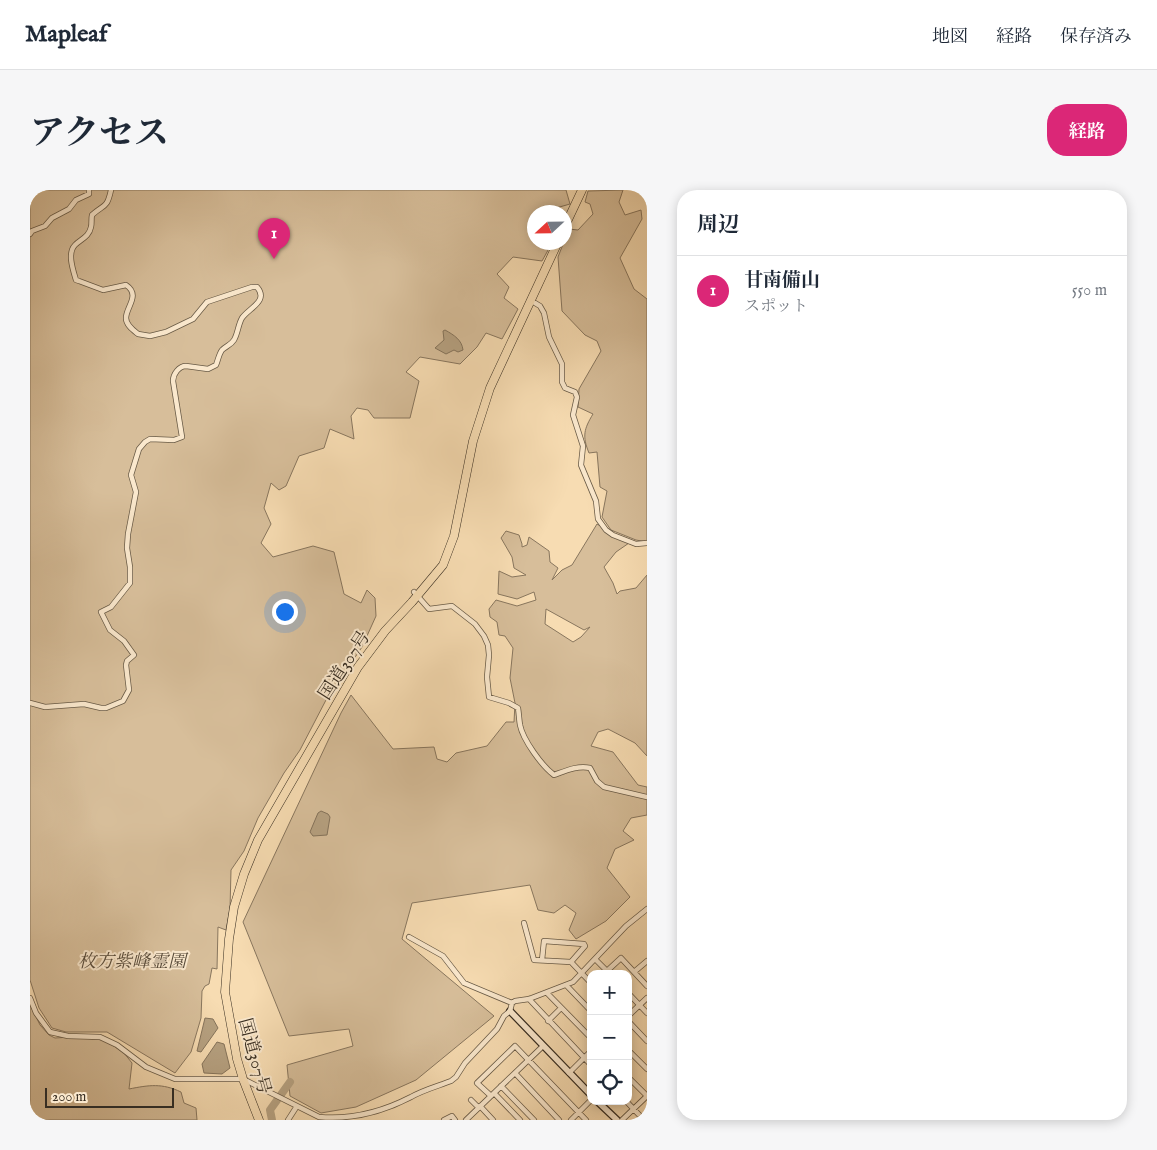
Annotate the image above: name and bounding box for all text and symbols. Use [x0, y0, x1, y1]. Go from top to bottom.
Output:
text: Mapleaf [25, 19, 107, 50]
text: 地図 [932, 26, 968, 49]
text: 経路 [996, 26, 1032, 49]
text: 保存済み [1060, 26, 1132, 49]
button: 経路 [1047, 104, 1127, 156]
text: アクセス [30, 112, 169, 157]
north arrow [527, 205, 572, 250]
text: 周辺 [697, 212, 739, 239]
pin: 1 [258, 218, 290, 259]
text: 甘南備山 [744, 269, 820, 293]
text: 1 [710, 281, 716, 301]
text: 550 m [1072, 281, 1107, 301]
text: スポット [744, 297, 808, 317]
your location [272, 599, 298, 625]
street label: 国道307号 [314, 627, 376, 705]
park label: 枚方紫峰霊園 [78, 951, 189, 974]
map controls [587, 970, 632, 1105]
button: + [587, 970, 632, 1015]
button: − [587, 1015, 632, 1060]
street label: 国道307号 [232, 1016, 275, 1097]
button: locate [587, 1060, 632, 1105]
scale bar [45, 1085, 174, 1108]
text: 200 m [52, 1088, 86, 1106]

